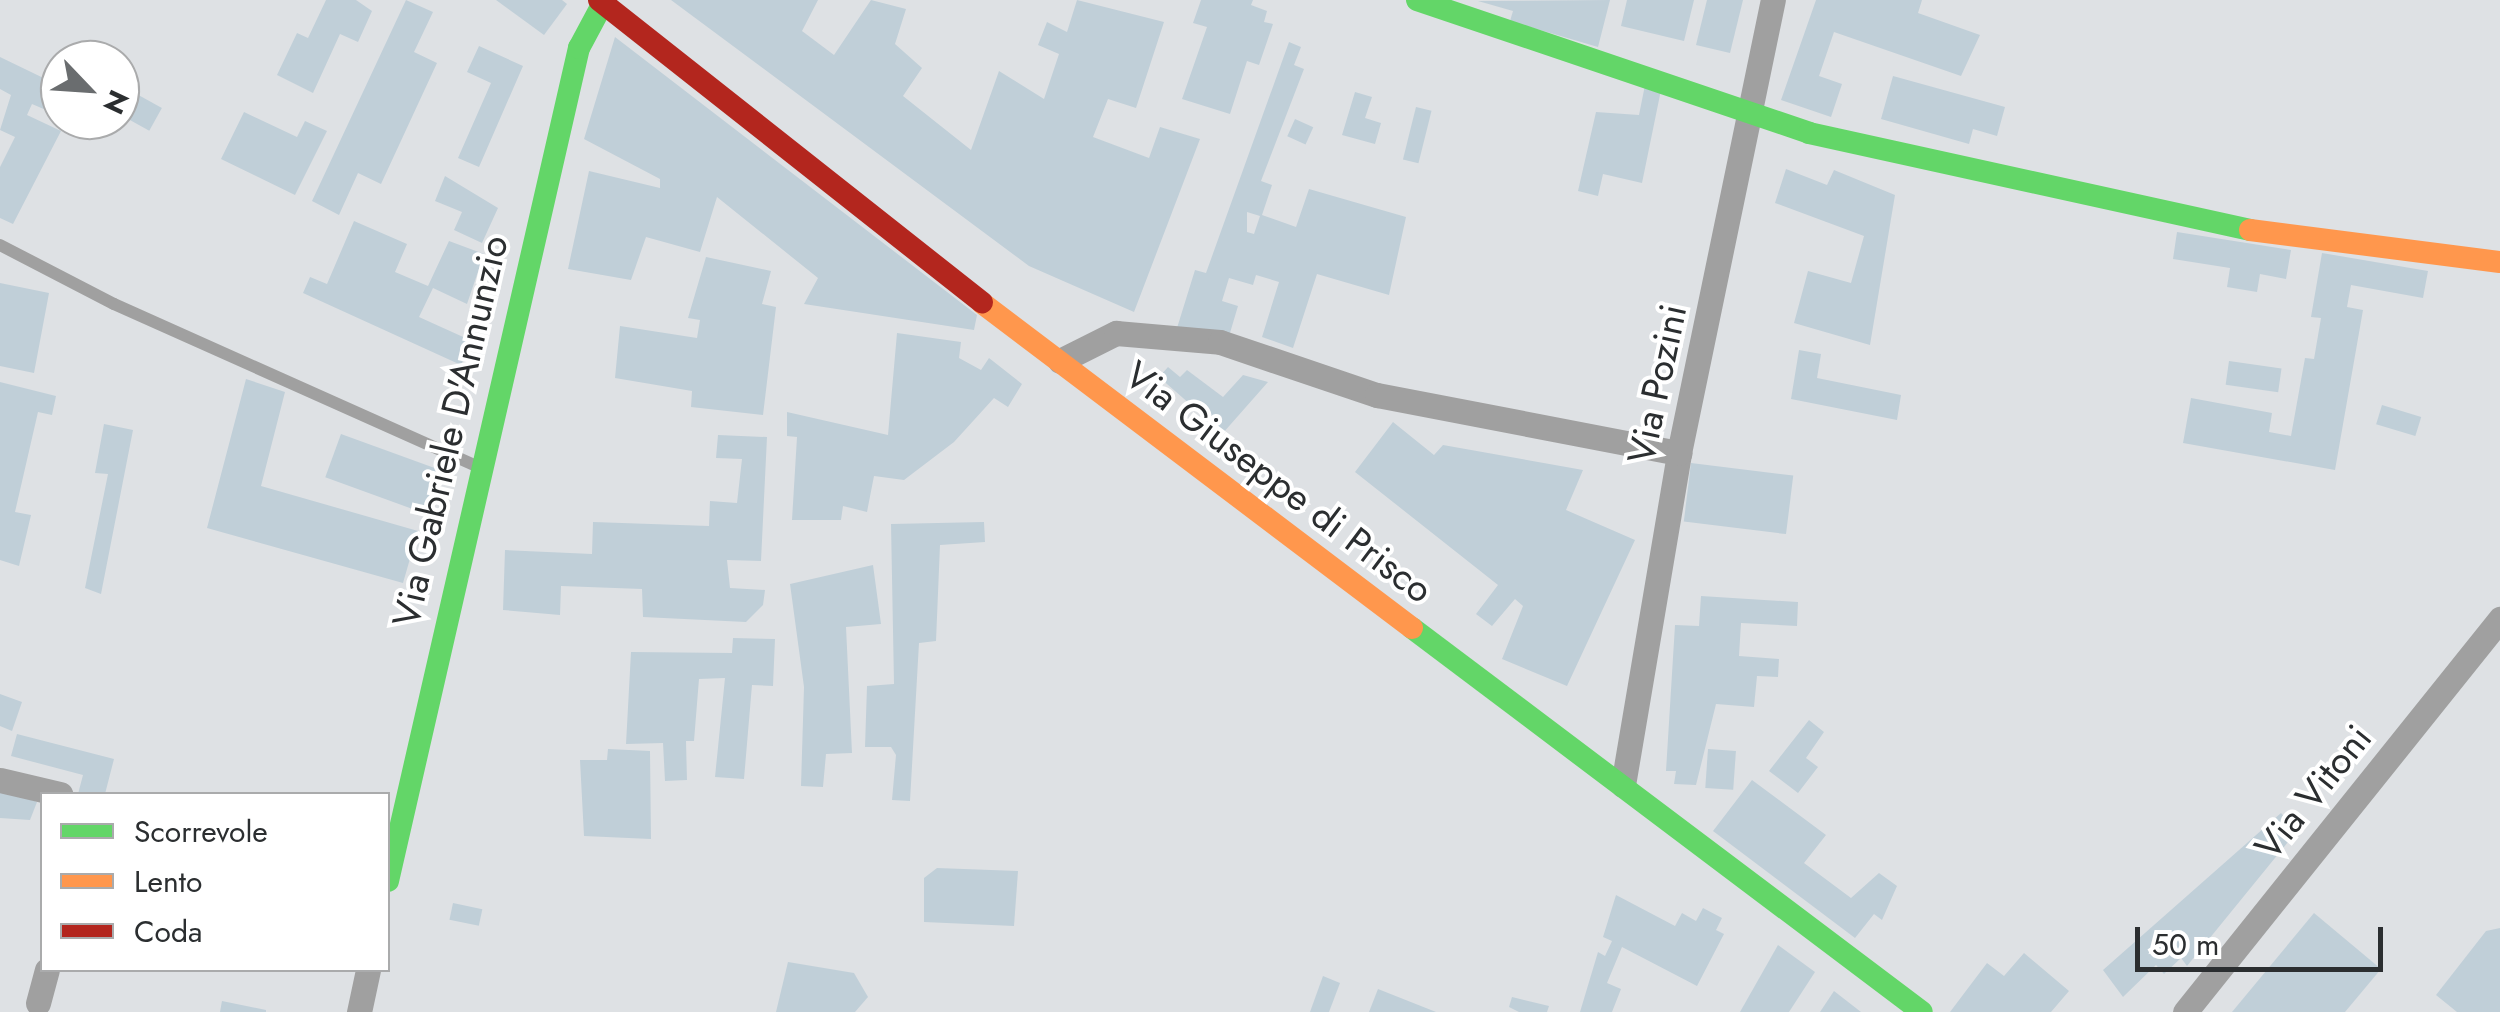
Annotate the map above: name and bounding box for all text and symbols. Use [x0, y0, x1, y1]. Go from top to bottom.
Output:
north arrow [40, 40, 140, 140]
text: N [93, 83, 139, 121]
street label: Via Gabriele D'Annunzio [383, 231, 517, 631]
street label: Via Pozini [1618, 300, 1696, 468]
street label: Via Giuseppe di Prisco [1116, 351, 1442, 613]
street label: Via Vitoni [2245, 716, 2381, 868]
legend [40, 792, 390, 972]
text: Scorrevole [134, 810, 268, 853]
text: Lento [134, 860, 202, 903]
scale bar [2140, 907, 2388, 969]
text: Coda [134, 910, 202, 953]
text: 50 m [2152, 923, 2219, 966]

